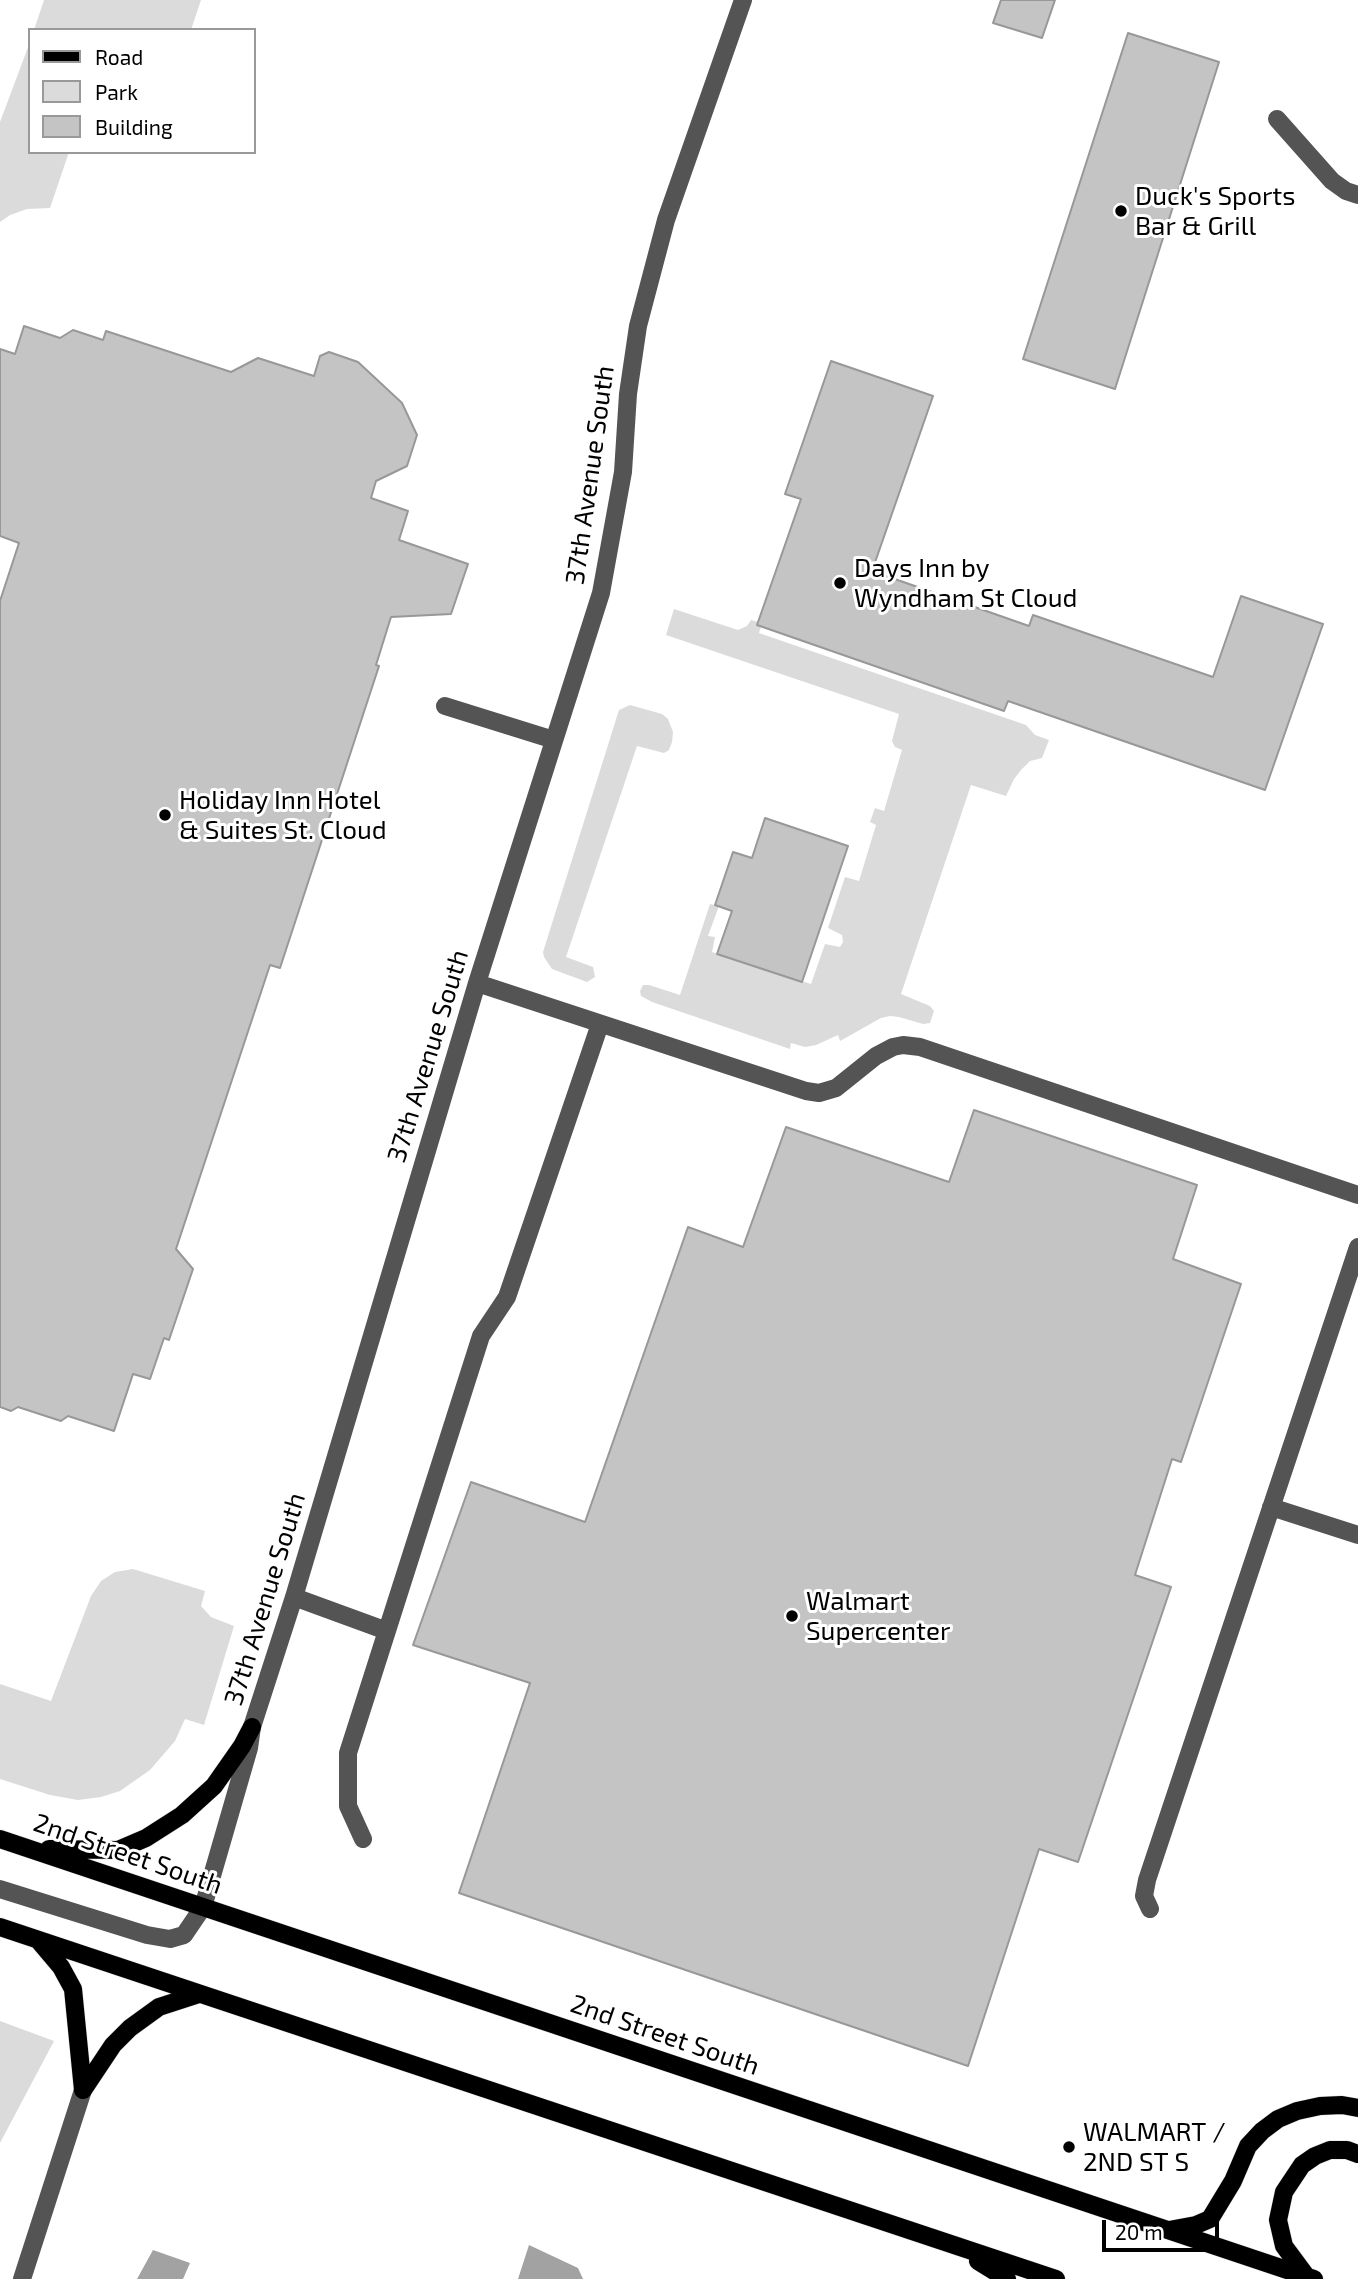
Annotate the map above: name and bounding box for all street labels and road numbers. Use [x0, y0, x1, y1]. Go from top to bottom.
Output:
street label: 37th Avenue South [559, 364, 621, 586]
street label: 37th Avenue South [381, 946, 475, 1166]
street label: 37th Avenue South [218, 1489, 312, 1709]
street label: 2nd Street South [29, 1807, 227, 1901]
street label: 2nd Street South [566, 1988, 764, 2082]

